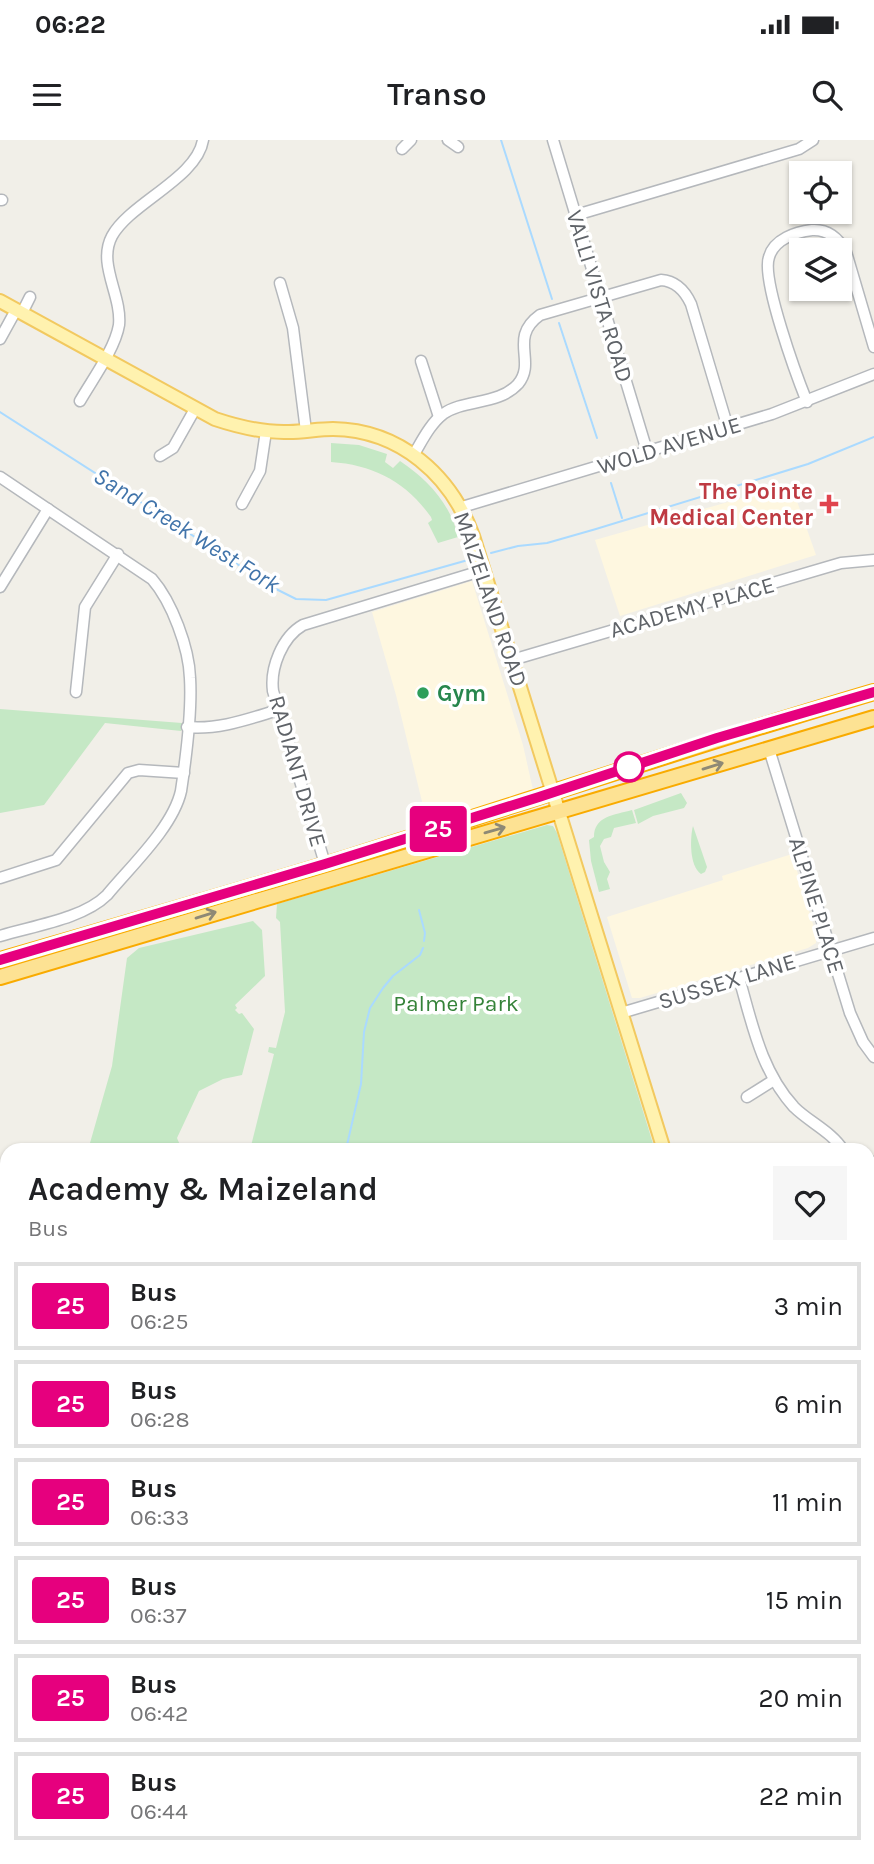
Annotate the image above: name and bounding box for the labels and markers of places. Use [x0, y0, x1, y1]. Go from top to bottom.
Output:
place label: The Pointe Medical Center [649, 478, 813, 531]
marker: The Pointe Medical Center [819, 494, 839, 514]
place label: Gym [437, 680, 486, 707]
marker: Gym [415, 685, 431, 701]
unlabelled marker [614, 752, 644, 782]

